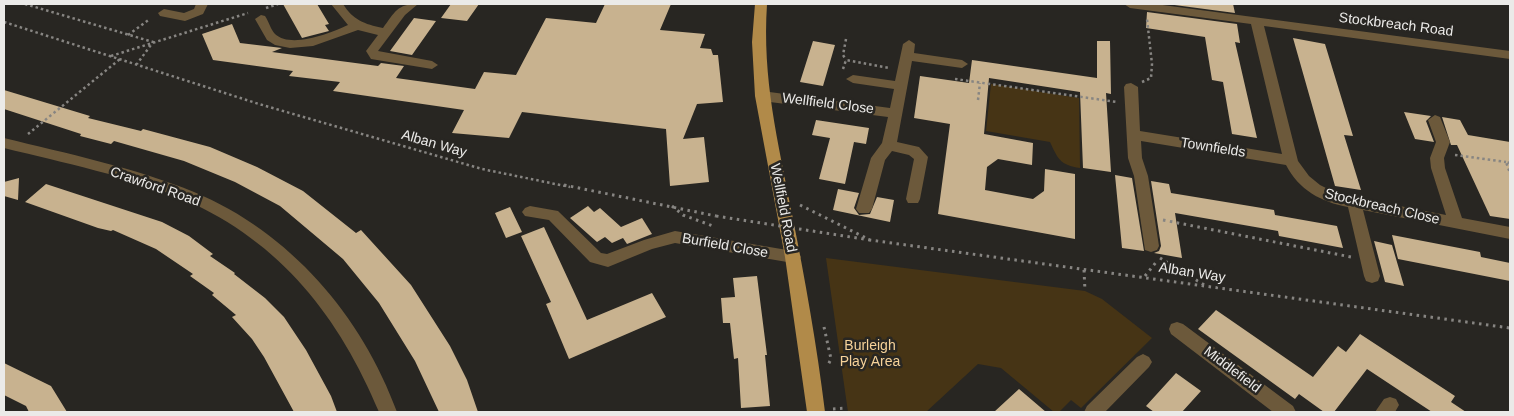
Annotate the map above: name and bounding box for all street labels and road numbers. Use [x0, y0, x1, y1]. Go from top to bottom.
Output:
street label: Stockbreach Road [1338, 10, 1454, 40]
street label: Wellfield Close [781, 90, 875, 118]
street label: Alban Way [399, 127, 469, 161]
street label: Townfields [1179, 135, 1247, 161]
street label: Wellfield Road [766, 162, 800, 254]
street label: Crawford Road [108, 164, 202, 210]
street label: Stockbreach Close [1323, 186, 1441, 228]
street label: Burfield Close [681, 230, 769, 262]
street label: Alban Way [1158, 259, 1226, 287]
street label: Middlefield [1200, 343, 1264, 397]

